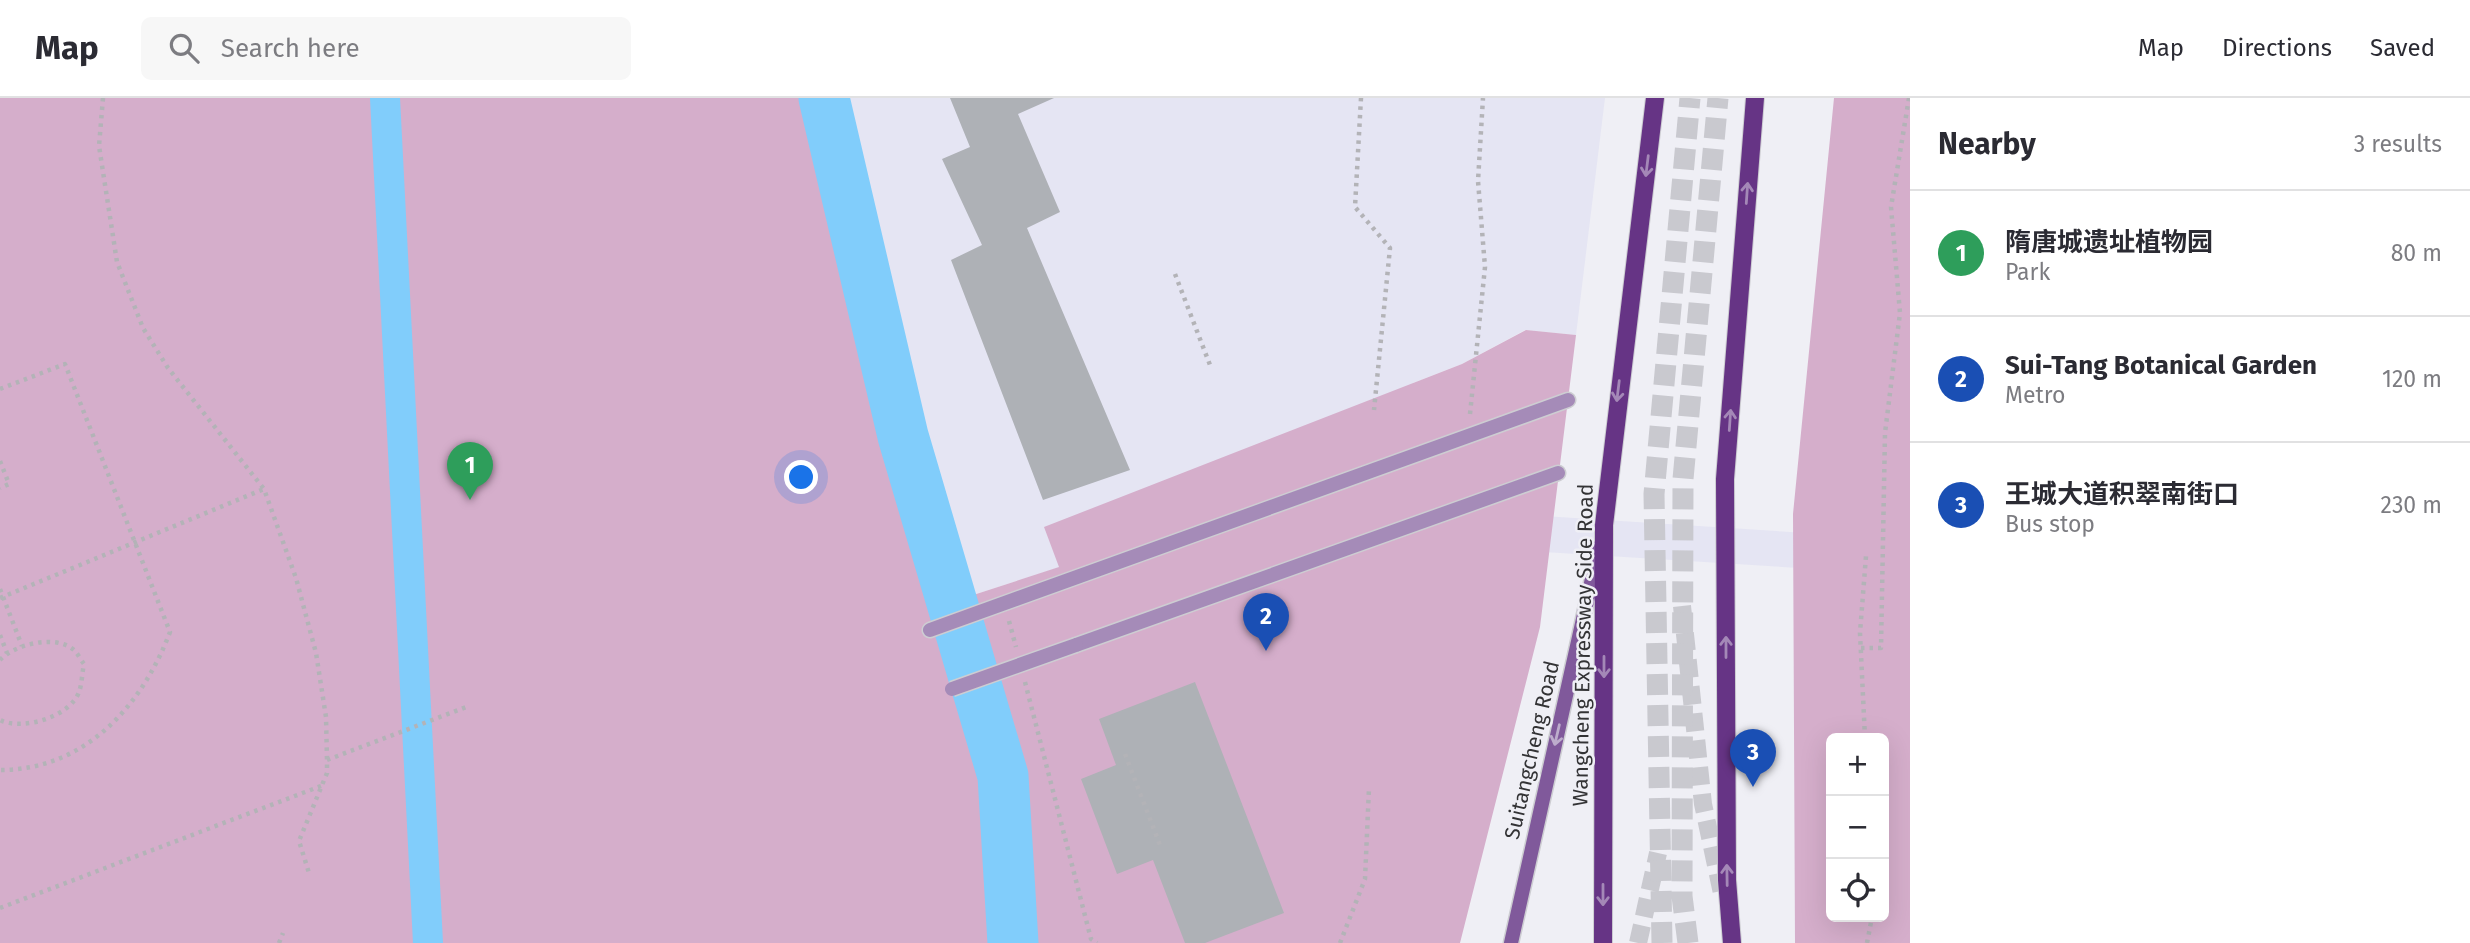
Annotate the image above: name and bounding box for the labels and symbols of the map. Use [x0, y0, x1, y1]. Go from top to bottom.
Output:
one-way arrow [1640, 154, 1653, 177]
one-way arrow [1741, 183, 1754, 205]
one-way arrow [1612, 380, 1625, 402]
one-way arrow [1724, 409, 1737, 432]
pin: 1 [447, 442, 493, 500]
your location [784, 460, 818, 494]
street label: Wangcheng Expressway Side Road [1567, 483, 1599, 807]
pin: 2 [1243, 593, 1289, 651]
one-way arrow [1719, 636, 1733, 659]
one-way arrow [1597, 655, 1611, 678]
street label: Suitangcheng Road [1499, 658, 1565, 842]
one-way arrow [1549, 723, 1563, 746]
pin: 3 [1730, 729, 1776, 787]
one-way arrow [1720, 864, 1734, 887]
one-way arrow [1596, 883, 1610, 906]

